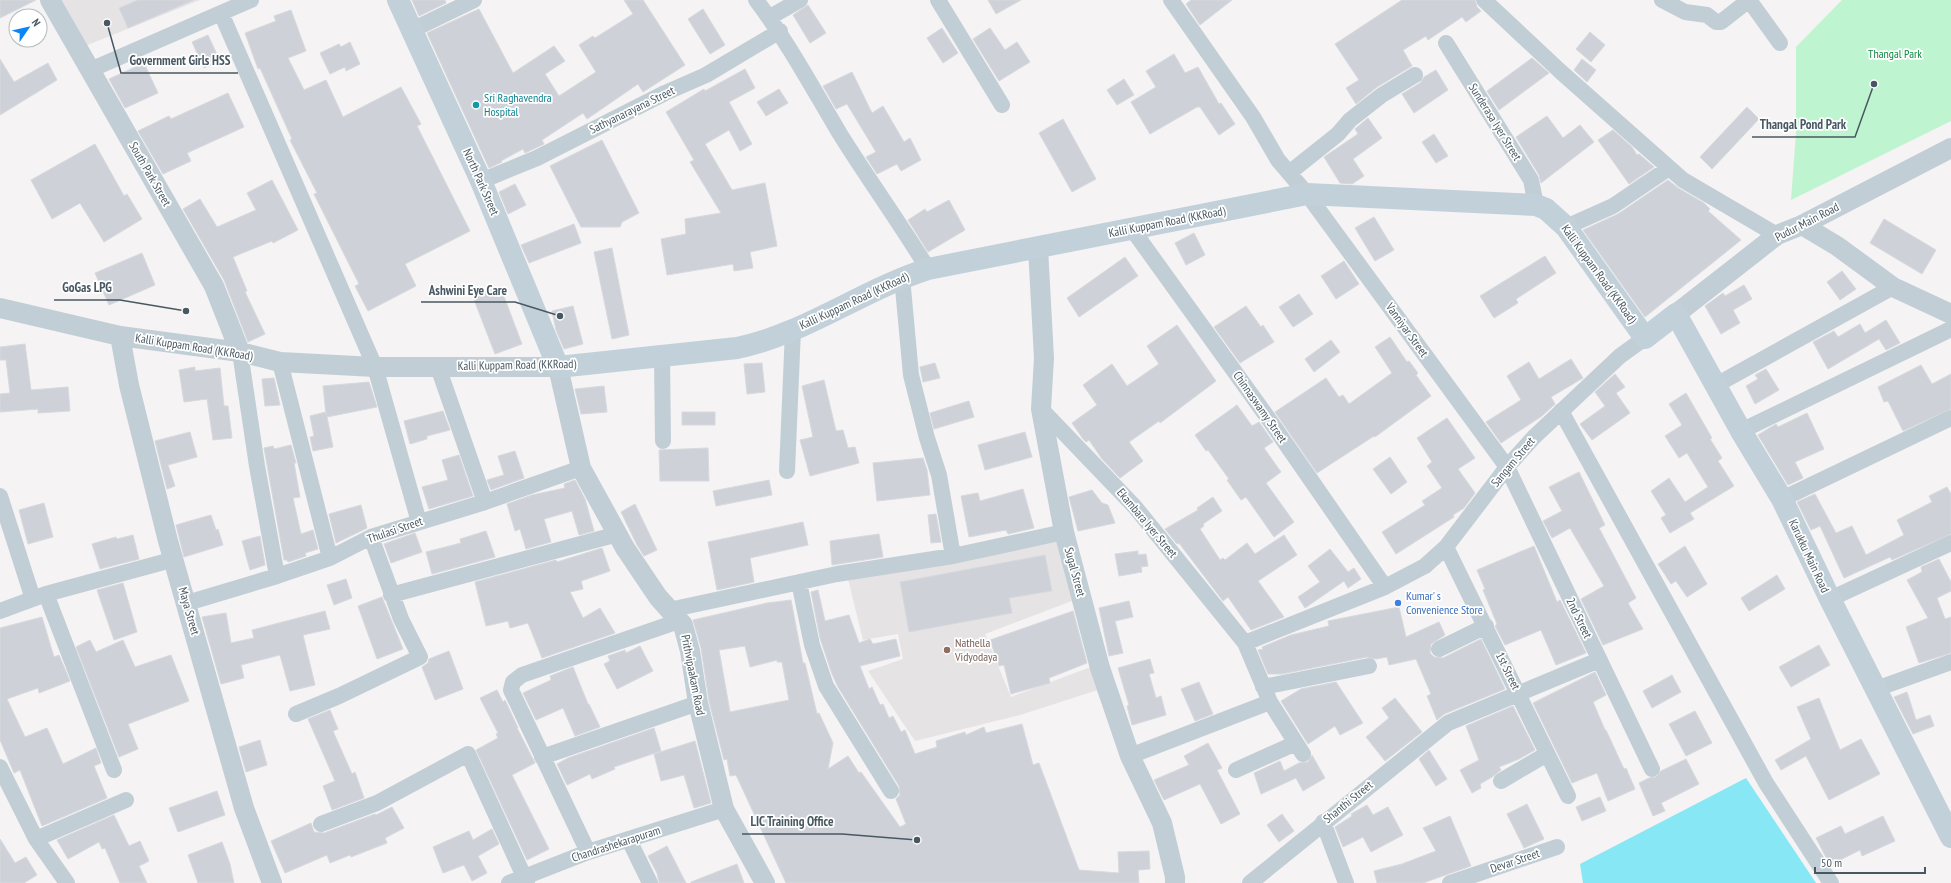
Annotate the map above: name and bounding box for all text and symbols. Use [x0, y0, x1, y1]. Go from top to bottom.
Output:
north arrow [8, 8, 48, 48]
text: N [29, 16, 44, 29]
park label: Thangal Park [1868, 46, 1922, 61]
callout: Government Girls HSS [121, 48, 238, 73]
text: Government Girls HSS [130, 52, 231, 69]
street label: Sunderasa Iyer Street [1466, 80, 1526, 164]
street label: Sathyanarayana Street [587, 82, 677, 137]
place label: Sri Raghavendra Hospital [484, 90, 552, 119]
marker: Sri Raghavendra Hospital [471, 100, 481, 110]
callout: Thangal Pond Park [1752, 112, 1855, 137]
text: Thangal Pond Park [1760, 116, 1847, 133]
street label: South Park Street [126, 139, 175, 209]
street label: North Park Street [460, 146, 503, 218]
street label: Pudur Main Road [1772, 199, 1841, 244]
street label: Kalli Kuppam Road (KKRoad) [1107, 203, 1227, 240]
street label: Kalli Kuppam Road (KKRoad) [1558, 221, 1640, 326]
street label: Kalli Kuppam Road (KKRoad) [797, 269, 911, 332]
callout: GoGas LPG [54, 275, 120, 300]
callout: Ashwini Eye Care [421, 277, 515, 302]
text: GoGas LPG [62, 279, 112, 296]
text: Ashwini Eye Care [428, 282, 508, 299]
street label: Vanniyar Street [1382, 299, 1432, 360]
street label: Kalli Kuppam Road (KKRoad) [134, 330, 254, 363]
street label: Kalli Kuppam Road (KKRoad) [458, 356, 577, 373]
street label: Chinnaswamy Street [1230, 368, 1291, 446]
street label: Sangam Street [1487, 433, 1538, 490]
street label: Ekambara Iyer Street [1114, 485, 1181, 561]
street label: Thulasi Street [365, 513, 425, 546]
street label: Karukku Main Road [1786, 517, 1833, 595]
street label: Sugal Street [1062, 546, 1089, 599]
street label: Maya Street [175, 585, 204, 637]
place label: Kumar' s Convenience Store [1406, 588, 1483, 617]
street label: 2nd Street [1563, 595, 1596, 641]
marker: Kumar' s Convenience Store [1393, 598, 1403, 608]
street label: Prithvipaakam Road [678, 633, 709, 717]
place label: Nathella Vidyodaya [954, 635, 998, 664]
marker: Nathella Vidyodaya [942, 645, 952, 655]
street label: 1st Street [1493, 649, 1524, 693]
street label: Shanthi Street [1320, 777, 1376, 826]
callout: LIC Training Office [742, 809, 842, 834]
text: LIC Training Office [751, 813, 834, 830]
street label: Chandrashekarapuram [570, 822, 662, 865]
street label: Devar Street [1488, 845, 1542, 876]
scale bar [1815, 849, 1925, 875]
text: 50 m [1821, 855, 1842, 870]

